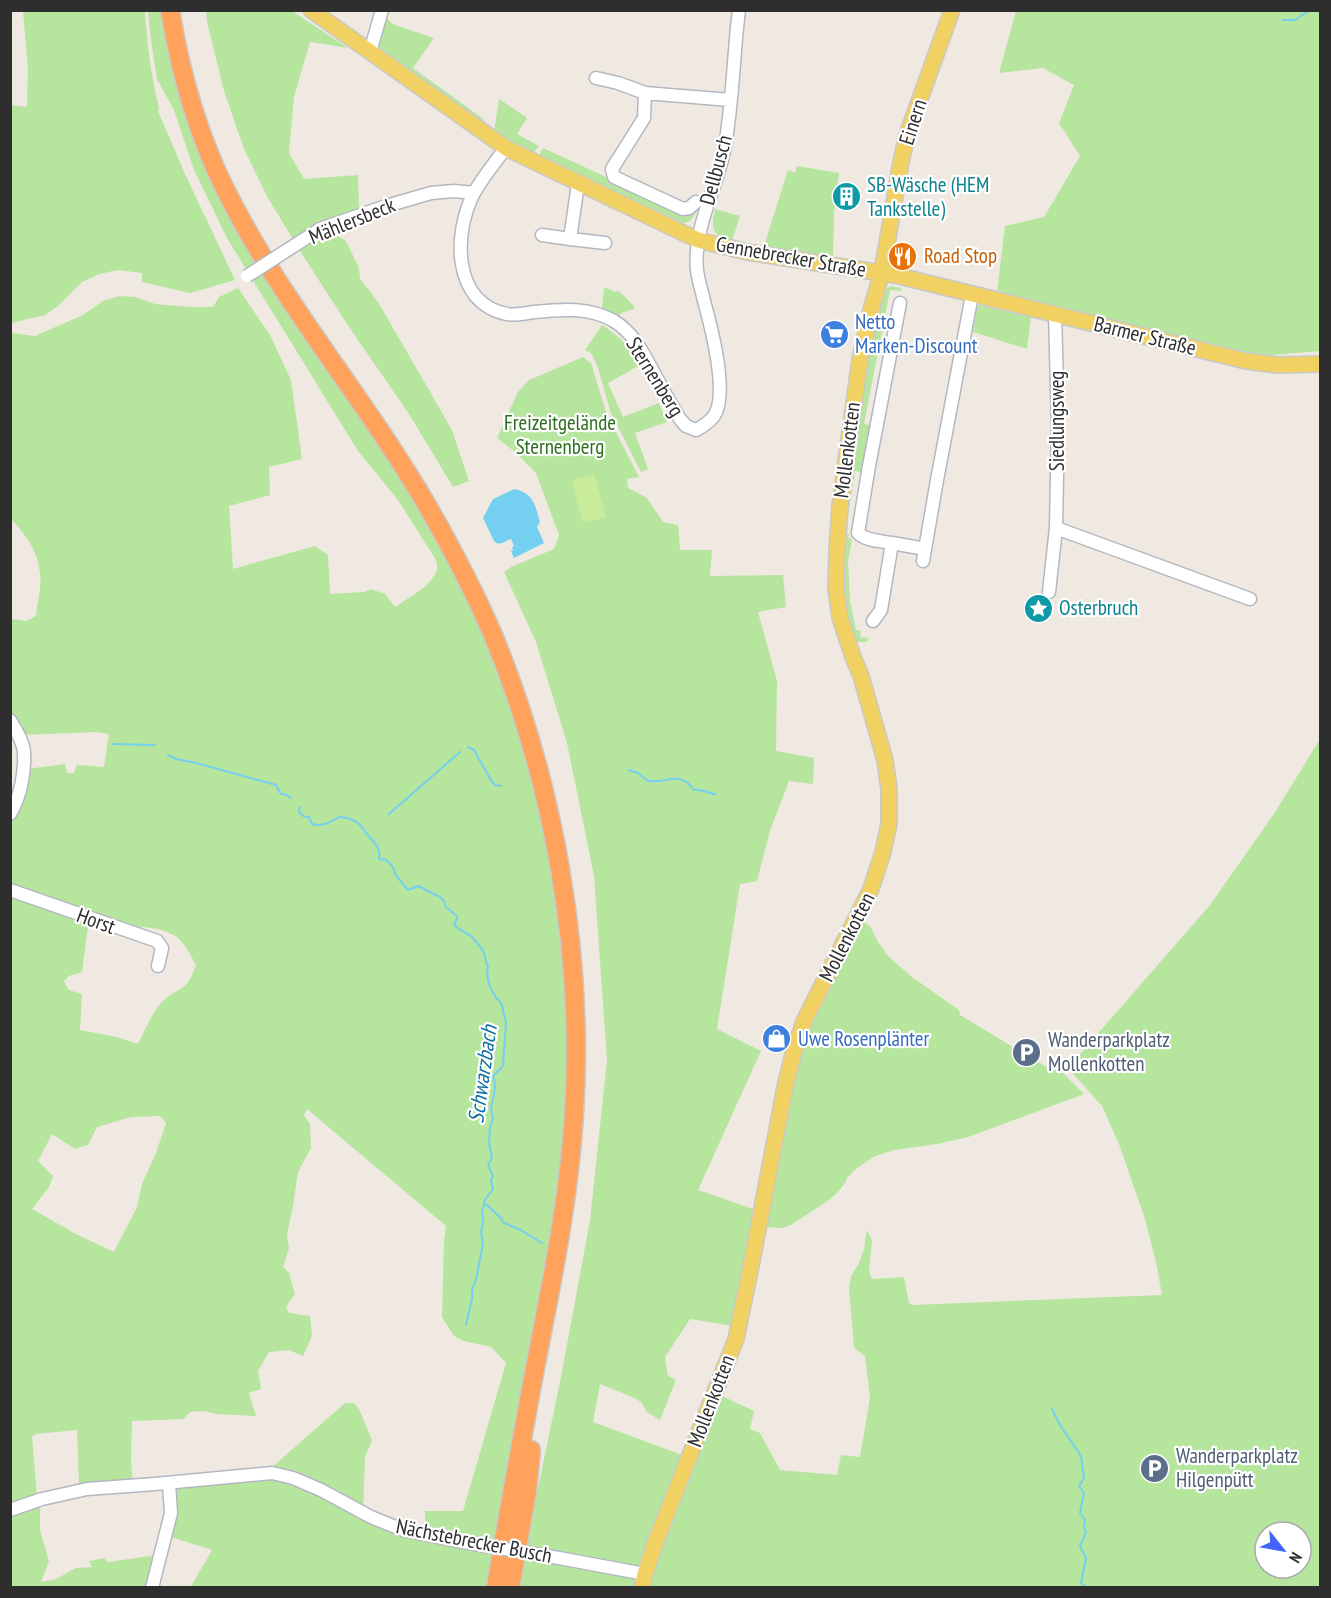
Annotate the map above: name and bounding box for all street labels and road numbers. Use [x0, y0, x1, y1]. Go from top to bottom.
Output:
street label: Einern [893, 96, 933, 148]
street label: Dellbusch [693, 132, 738, 208]
street label: Mählersbeck [305, 191, 399, 250]
street label: Gennebrecker Straße [714, 230, 868, 283]
street label: Barmer Straße [1091, 310, 1199, 361]
street label: Sternenberg [620, 332, 690, 422]
street label: Siedlungsweg [1043, 371, 1070, 471]
street label: Mollenkotten [827, 400, 866, 499]
street label: Mollenkotten [813, 888, 880, 986]
street label: Horst [73, 901, 119, 940]
street label: Mollenkotten [681, 1351, 740, 1451]
street label: Nächstebrecker Busch [394, 1512, 554, 1569]

